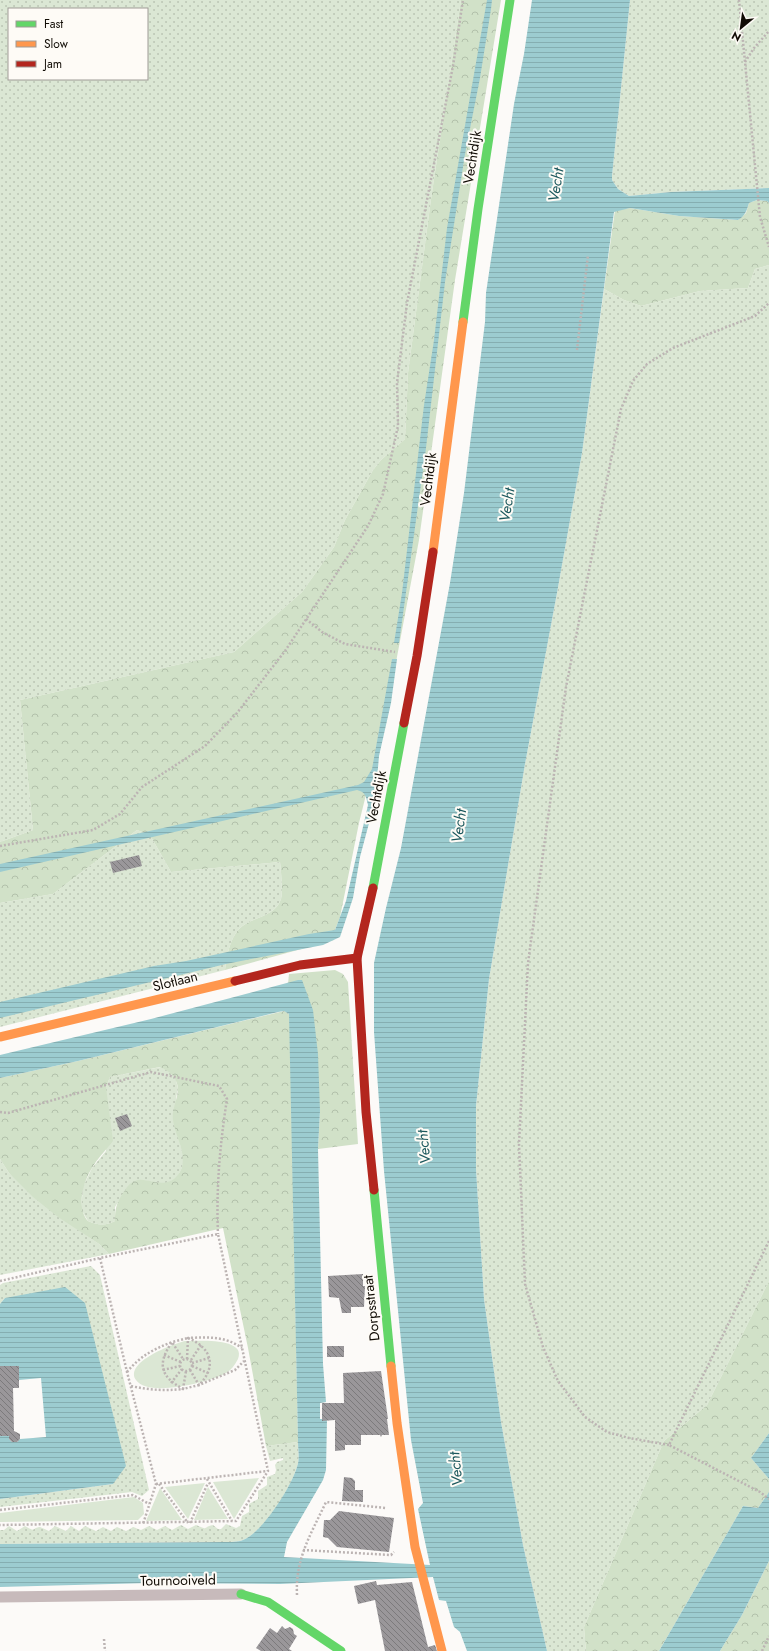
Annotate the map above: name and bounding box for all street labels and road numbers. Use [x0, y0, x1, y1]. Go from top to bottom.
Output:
street label: Vechtdijk [458, 128, 486, 185]
street label: Vechtdijk [415, 450, 441, 507]
street label: Vechtdijk [361, 768, 391, 825]
street label: Slotlaan [150, 966, 200, 996]
street label: Dorpsstraat [358, 1273, 384, 1342]
street label: Tournooiveld [140, 1569, 216, 1591]

